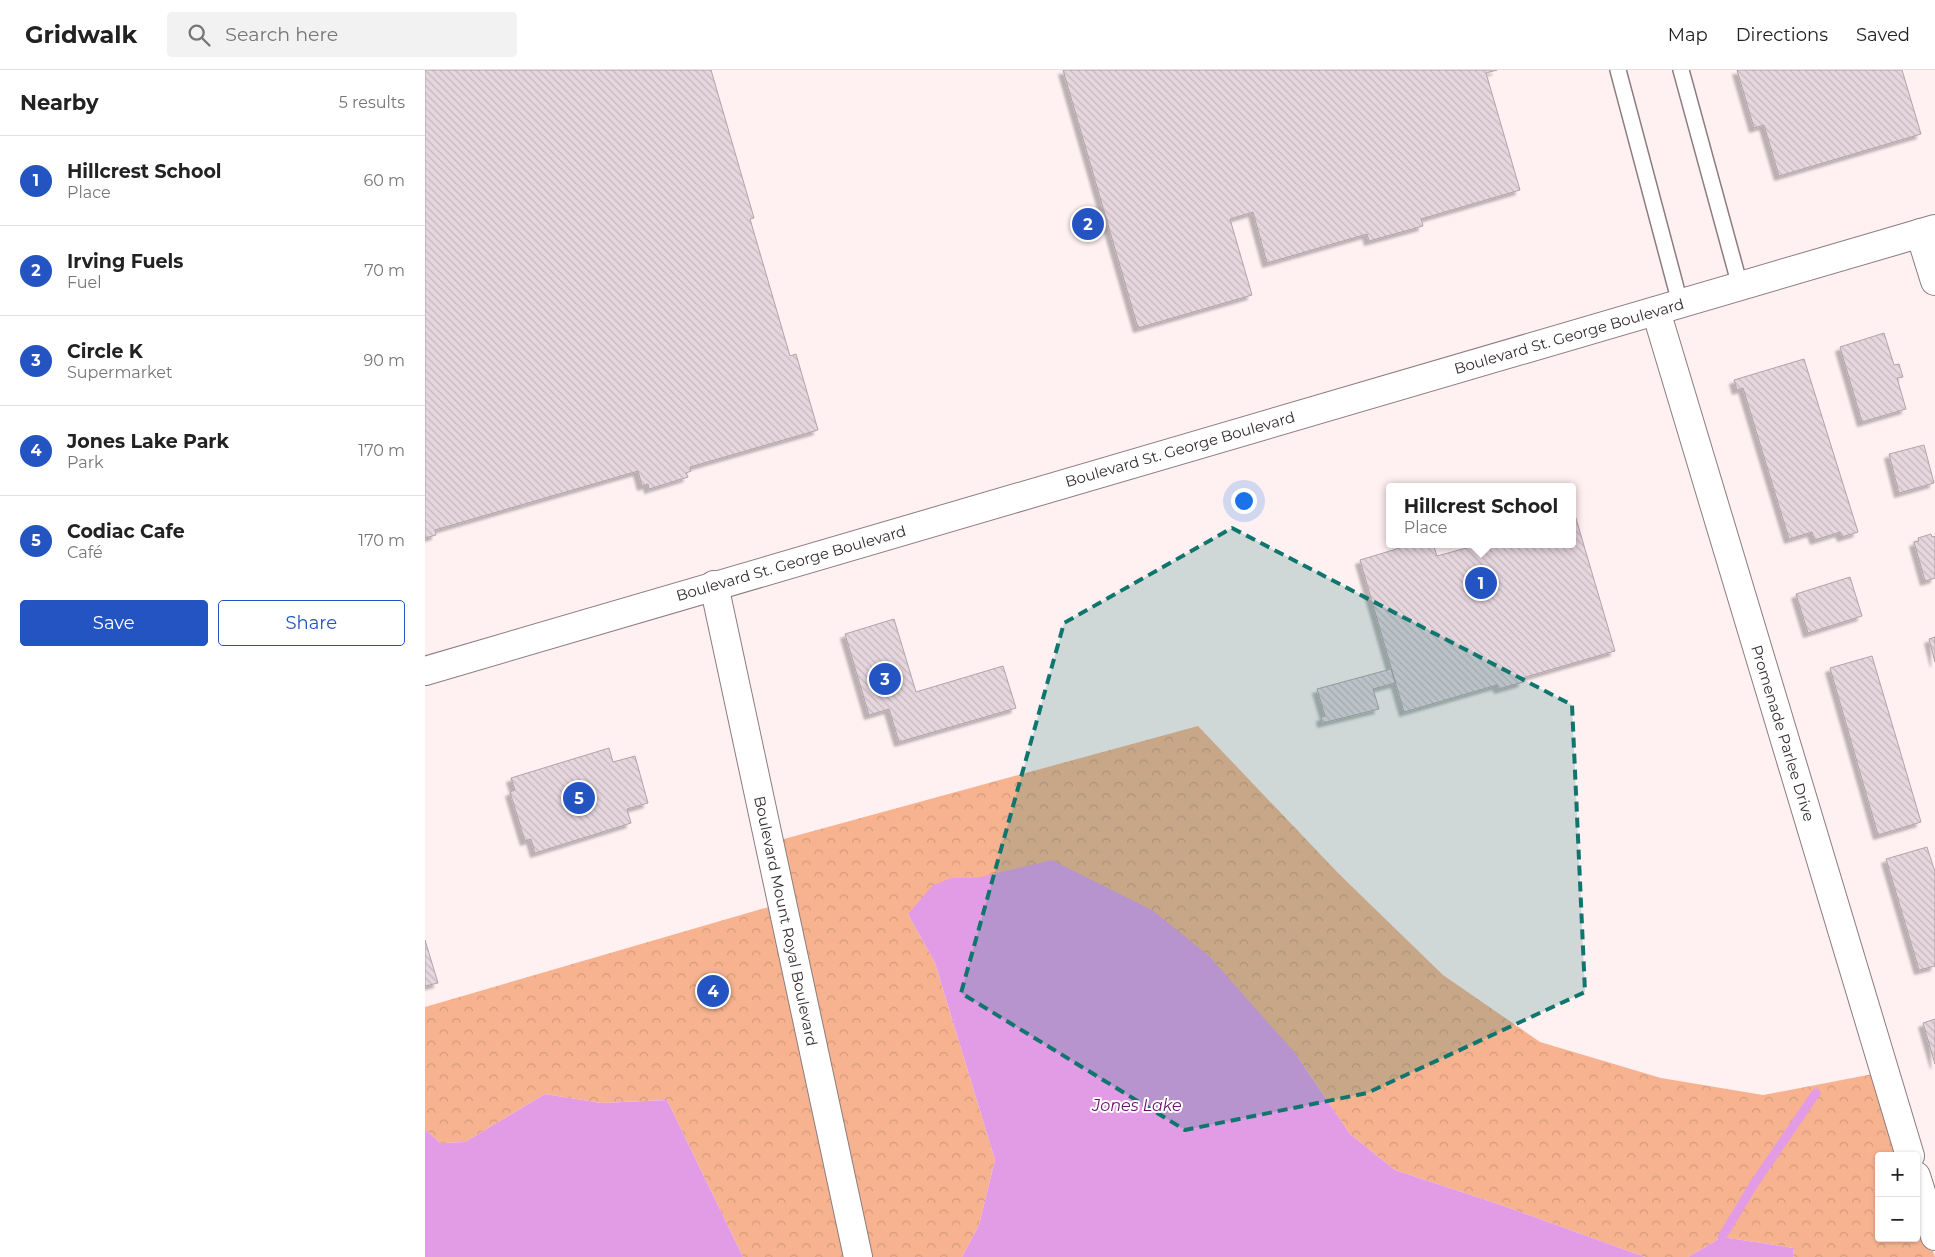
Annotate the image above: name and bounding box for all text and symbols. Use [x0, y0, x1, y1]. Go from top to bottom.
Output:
search box [167, 12, 517, 57]
text: Gridwalk [25, 20, 137, 49]
icon: search [185, 21, 213, 49]
text: Search here [225, 23, 338, 46]
text: Map [1668, 24, 1708, 46]
text: Directions [1736, 24, 1828, 46]
text: Saved [1856, 24, 1910, 46]
text: Nearby [20, 90, 99, 115]
text: 5 results [339, 93, 405, 112]
text: Hillcrest School [67, 160, 222, 183]
text: 1 [33, 171, 39, 190]
text: 60 m [363, 171, 405, 190]
text: Place [67, 183, 111, 202]
pin: 2 [1072, 205, 1104, 243]
text: Irving Fuels [67, 250, 183, 273]
text: 2 [31, 261, 41, 280]
text: 70 m [364, 261, 405, 280]
text: Fuel [67, 273, 102, 292]
street label: Boulevard St. George Boulevard [1452, 294, 1686, 378]
text: Circle K [67, 340, 143, 363]
text: 3 [31, 351, 41, 370]
text: 90 m [363, 351, 405, 370]
text: Supermarket [67, 363, 173, 382]
street label: Boulevard St. George Boulevard [1063, 407, 1297, 491]
text: Jones Lake Park [67, 430, 229, 453]
text: 4 [30, 441, 42, 460]
text: 170 m [358, 441, 405, 460]
text: Park [67, 453, 104, 472]
popup [1386, 483, 1576, 548]
your location [1231, 488, 1257, 514]
text: Hillcrest School [1404, 495, 1558, 518]
text: Place [1404, 518, 1447, 537]
text: Codiac Cafe [67, 520, 185, 543]
street label: Boulevard St. George Boulevard [674, 521, 908, 605]
text: 5 [31, 531, 41, 550]
text: 170 m [358, 531, 405, 550]
text: Café [67, 543, 103, 562]
pin: 1 [1465, 564, 1497, 602]
button: Save [20, 600, 208, 646]
button: Share [218, 600, 405, 646]
street label: Promenade Parlee Drive [1747, 642, 1819, 824]
pin: 3 [869, 660, 901, 698]
pin: 5 [563, 779, 595, 817]
street label: Boulevard Mount Royal Boulevard [750, 794, 822, 1048]
pin: 4 [697, 972, 729, 1010]
water label: Jones Lake [1091, 1096, 1182, 1115]
map controls [1875, 1152, 1920, 1242]
button: + [1875, 1152, 1920, 1197]
button: − [1875, 1197, 1920, 1242]

